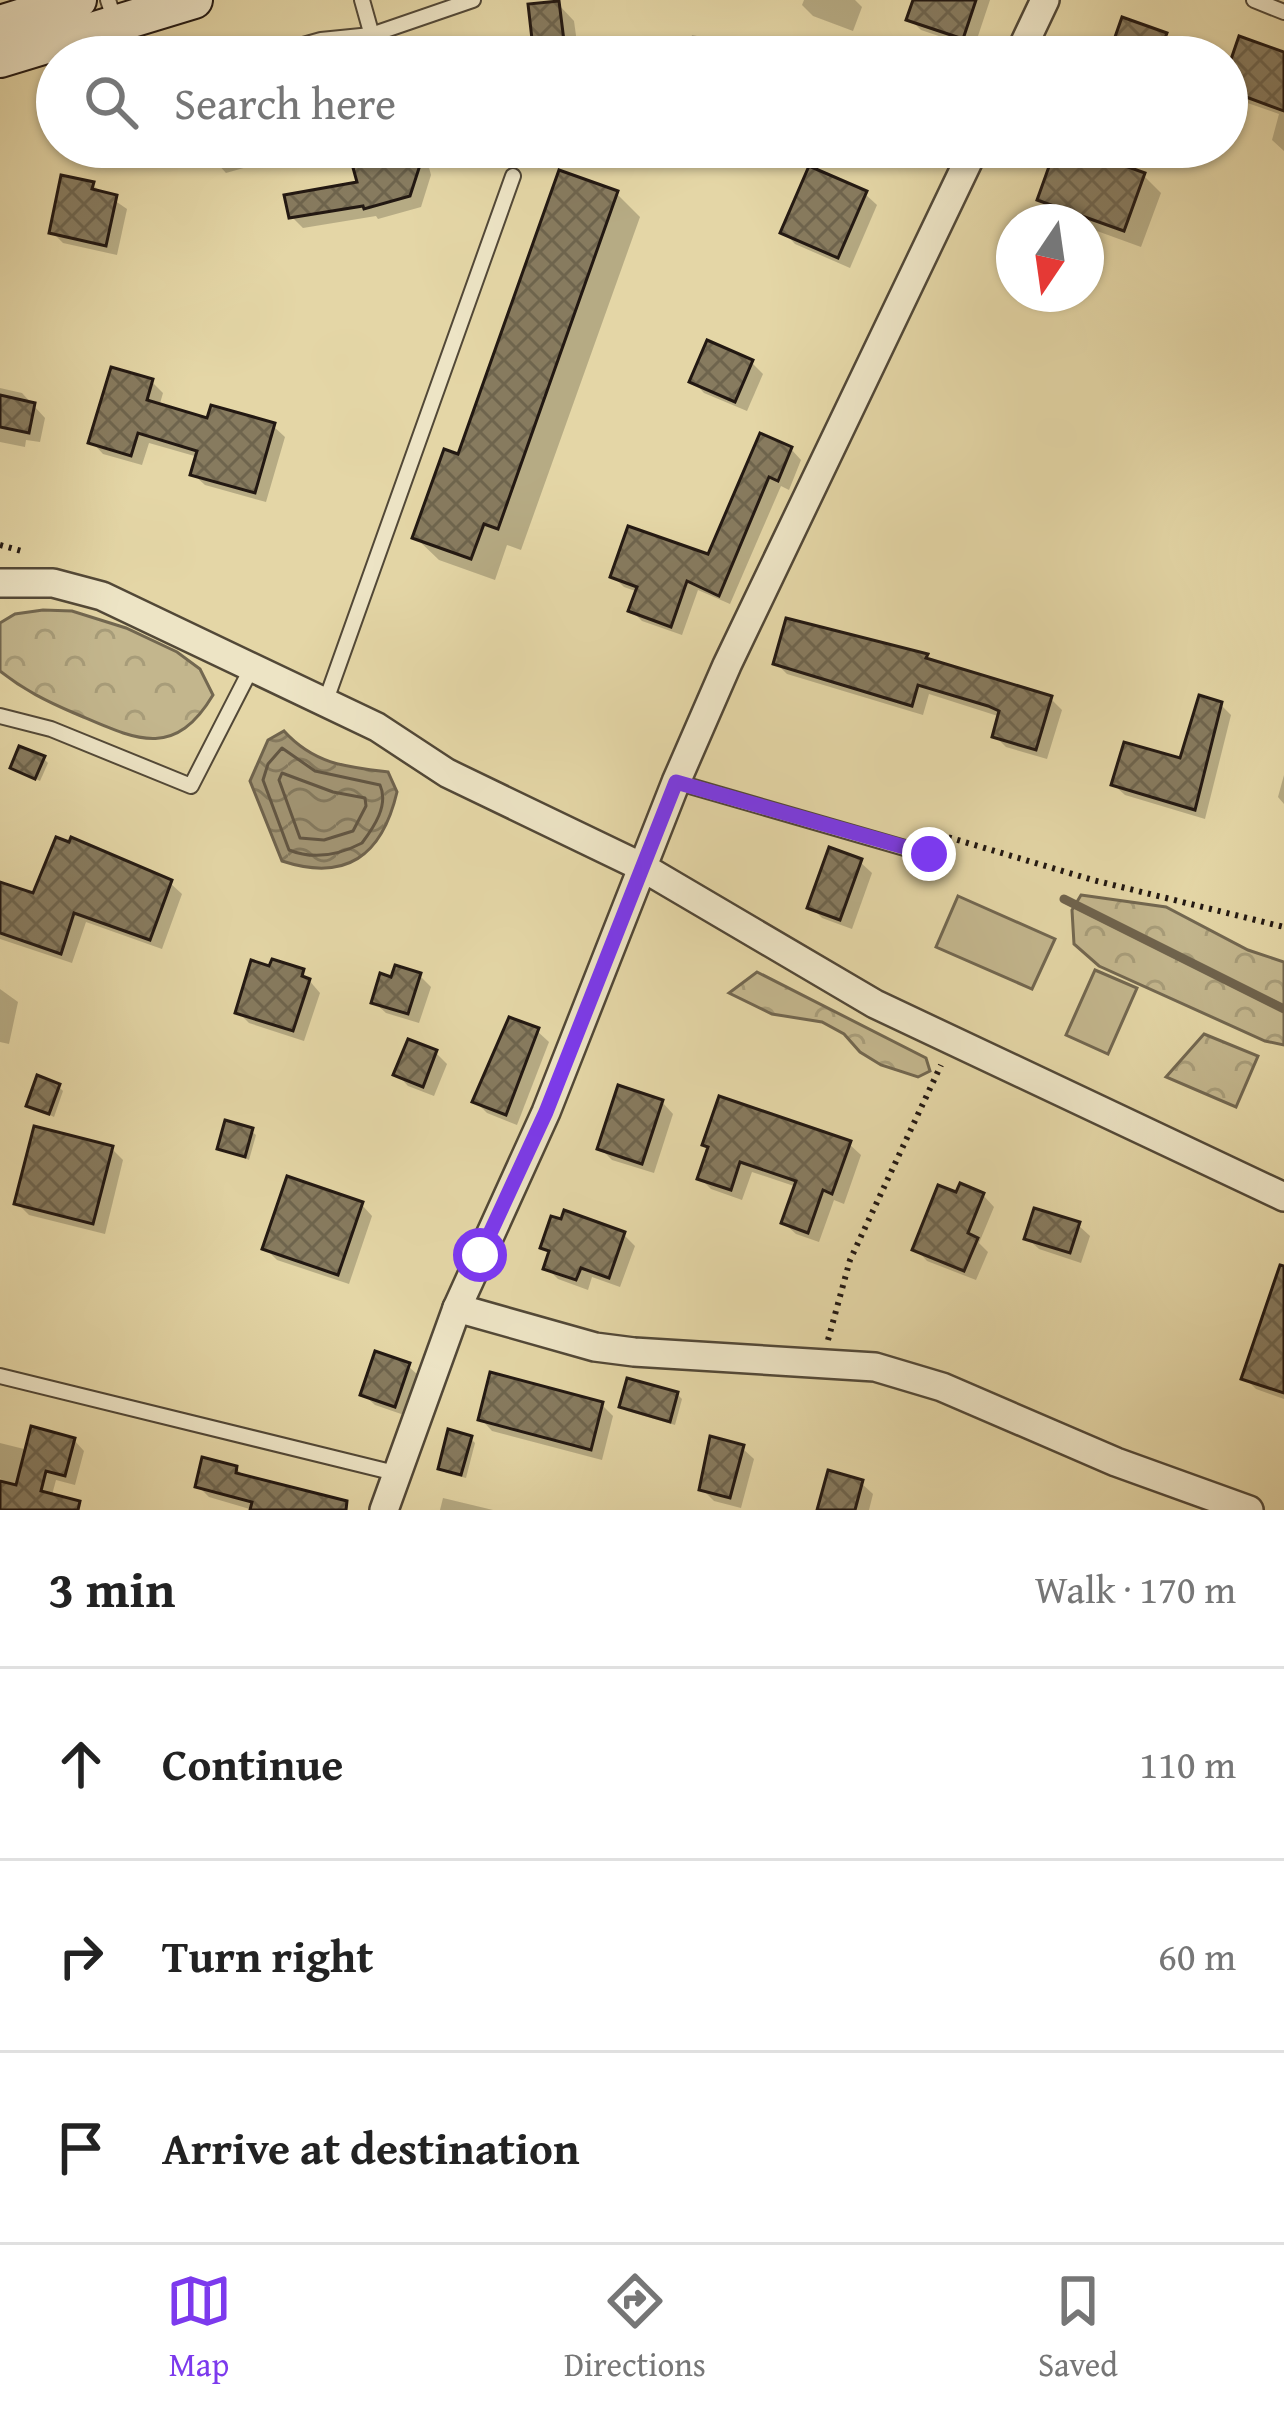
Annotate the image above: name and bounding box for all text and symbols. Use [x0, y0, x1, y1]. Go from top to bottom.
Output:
search box [36, 36, 1248, 168]
icon: search [78, 69, 144, 135]
text: Search here [174, 70, 396, 135]
north arrow [996, 204, 1104, 312]
route end [902, 827, 956, 881]
route start [453, 1228, 507, 1282]
text: 3 min [48, 1551, 175, 1626]
text: Walk · 170 m [1035, 1560, 1236, 1617]
icon: ahead [48, 1731, 114, 1797]
text: Continue [162, 1731, 343, 1796]
text: 110 m [1139, 1735, 1236, 1792]
icon: right [48, 1923, 114, 1989]
text: Turn right [162, 1923, 374, 1988]
text: 60 m [1158, 1927, 1236, 1984]
icon: arrive [48, 2115, 114, 2181]
text: Arrive at destination [162, 2115, 580, 2180]
tab: Map [166, 2268, 232, 2388]
tab: Directions [564, 2268, 706, 2388]
tab: Saved [1038, 2268, 1118, 2388]

